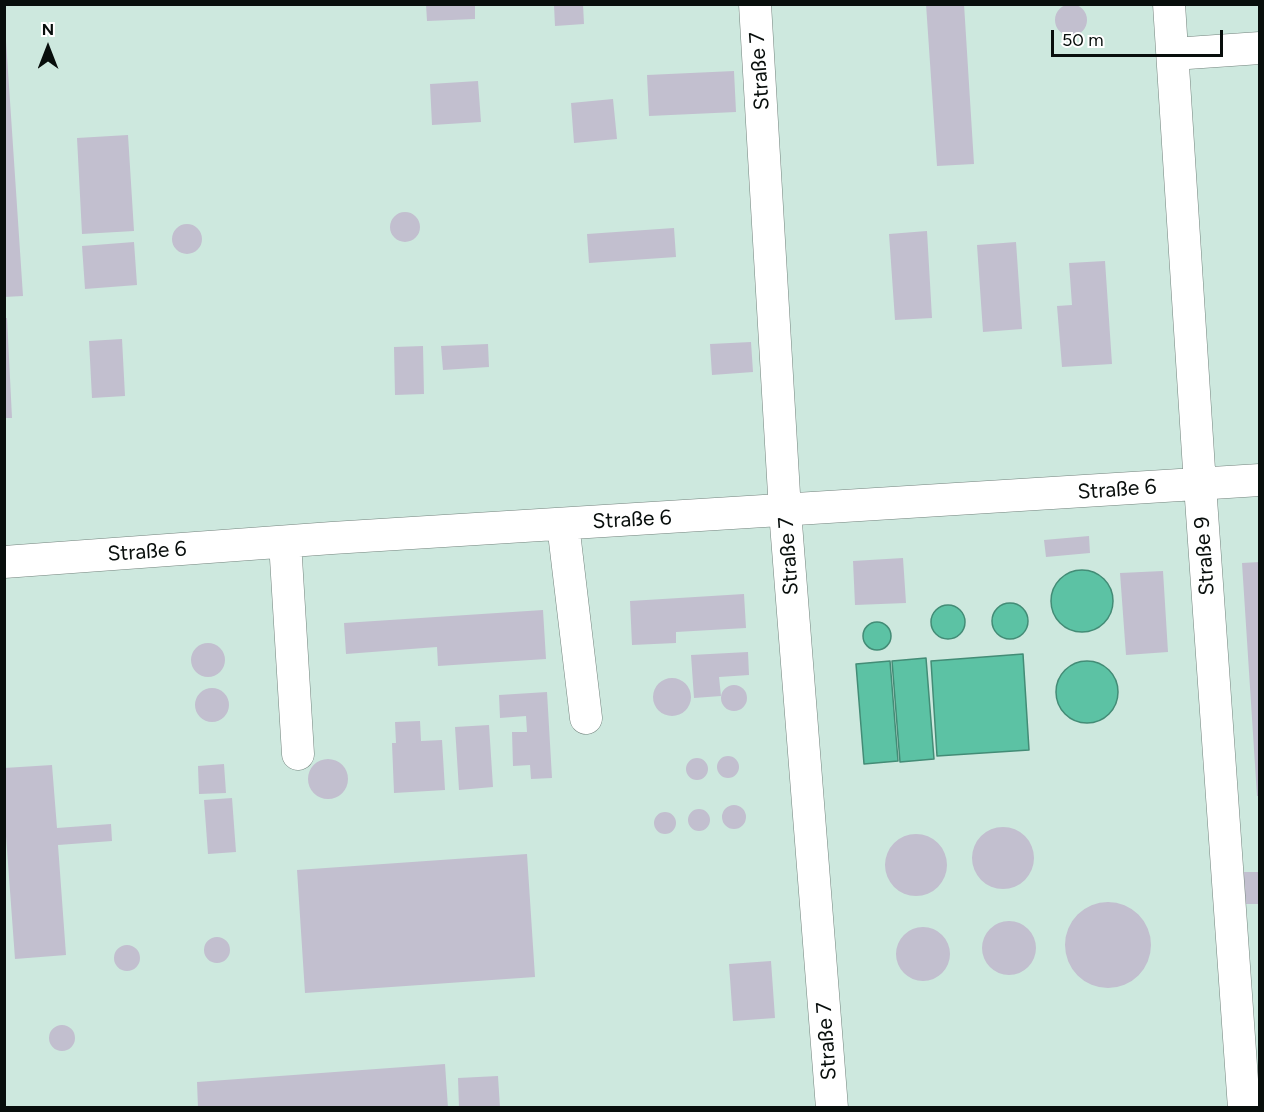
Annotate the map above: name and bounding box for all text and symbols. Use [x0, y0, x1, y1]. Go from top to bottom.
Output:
north arrow [18, 18, 78, 78]
scale bar [1054, 18, 1226, 56]
text: N [42, 20, 54, 39]
text: 50 m [1062, 29, 1104, 51]
street label: Straße 7 [745, 31, 775, 111]
street label: Straße 6 [1077, 475, 1157, 505]
street label: Straße 6 [592, 505, 672, 535]
street label: Straße 7 [774, 516, 804, 596]
street label: Straße 9 [1190, 516, 1220, 596]
street label: Straße 6 [107, 537, 187, 567]
street label: Straße 7 [812, 1001, 842, 1081]

